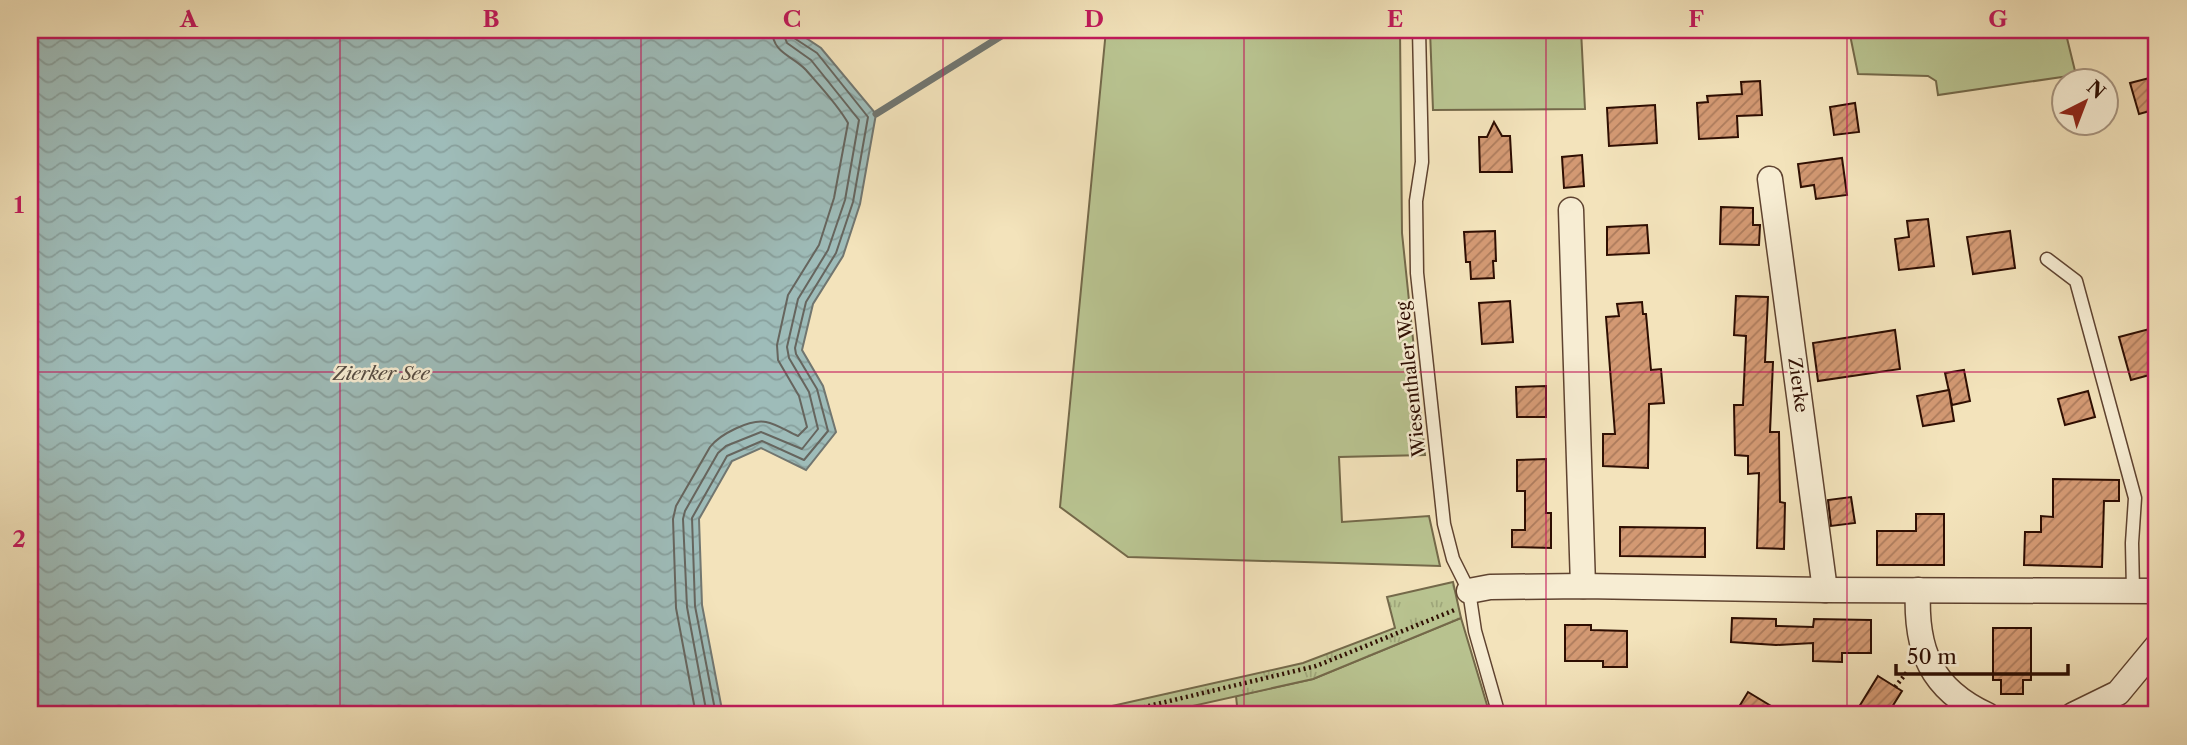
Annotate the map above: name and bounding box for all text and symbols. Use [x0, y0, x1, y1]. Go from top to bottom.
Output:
text: A [179, 5, 199, 33]
text: B [482, 5, 500, 33]
text: C [783, 5, 801, 33]
text: D [1084, 5, 1104, 33]
text: E [1387, 5, 1403, 33]
text: F [1688, 5, 1704, 33]
text: G [1988, 5, 2008, 33]
north arrow [2050, 66, 2120, 136]
text: N [2082, 76, 2110, 104]
text: 1 [14, 191, 25, 219]
street label: Wiesenthaler Weg [1392, 300, 1430, 459]
street label: Zierke [1783, 356, 1813, 414]
water label: Zierker See [331, 362, 430, 385]
text: 2 [12, 525, 26, 553]
scale bar [1896, 633, 2068, 677]
text: 50 m [1907, 644, 1957, 669]

